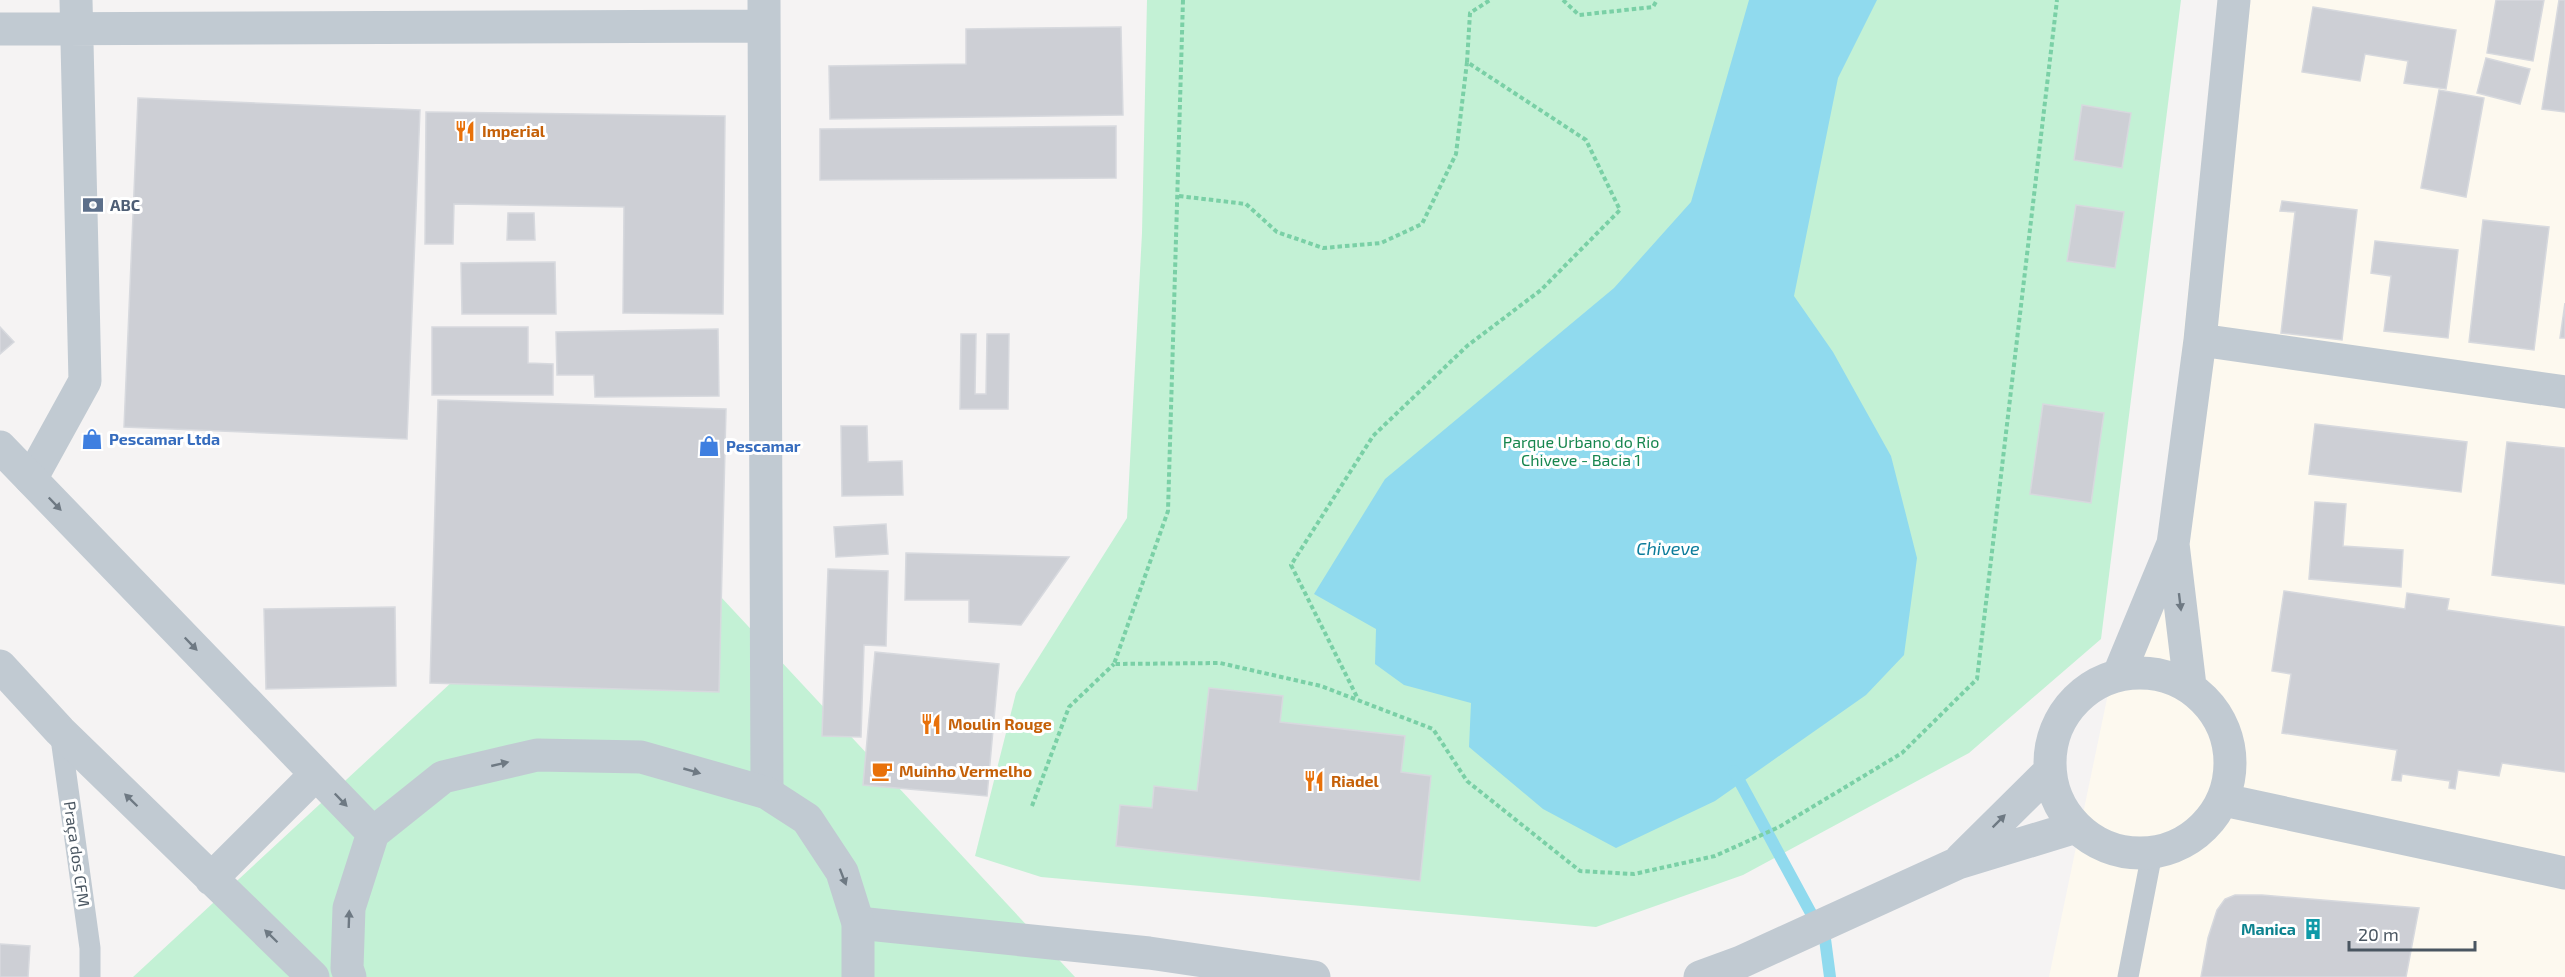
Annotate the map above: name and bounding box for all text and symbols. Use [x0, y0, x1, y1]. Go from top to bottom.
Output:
restaurant icon: Imperial [453, 119, 477, 143]
place label: Imperial [482, 121, 546, 140]
bank icon: ABC [81, 193, 105, 217]
place label: ABC [110, 195, 140, 214]
shop icon: Pescamar Ltda [80, 427, 104, 451]
place label: Pescamar Ltda [109, 429, 220, 448]
park label: Parque Urbano do Rio Chiveve - Bacia 1 [1503, 432, 1659, 469]
shop icon: Pescamar [697, 434, 721, 458]
place label: Pescamar [726, 436, 801, 455]
one-way arrow [48, 496, 62, 510]
water label: Chiveve [1636, 537, 1700, 559]
one-way arrow [2175, 593, 2184, 612]
one-way arrow [184, 637, 198, 652]
restaurant icon: Moulin Rouge [919, 712, 943, 736]
place label: Moulin Rouge [948, 714, 1052, 733]
one-way arrow [490, 758, 509, 768]
cafe icon: Muinho Vermelho [870, 759, 894, 783]
place label: Muinho Vermelho [899, 761, 1032, 780]
one-way arrow [682, 767, 701, 777]
restaurant icon: Riadel [1302, 769, 1326, 793]
place label: Riadel [1331, 771, 1379, 790]
one-way arrow [334, 792, 348, 807]
one-way arrow [124, 794, 138, 808]
street label: Praça dos CFM [60, 800, 94, 908]
one-way arrow [1992, 815, 2006, 829]
one-way arrow [838, 869, 848, 887]
one-way arrow [344, 910, 354, 929]
scale bar [2349, 914, 2475, 952]
building icon: Manica [2301, 917, 2325, 941]
place label: Manica [2241, 919, 2296, 938]
text: 20 m [2358, 923, 2399, 945]
one-way arrow [264, 930, 278, 944]

